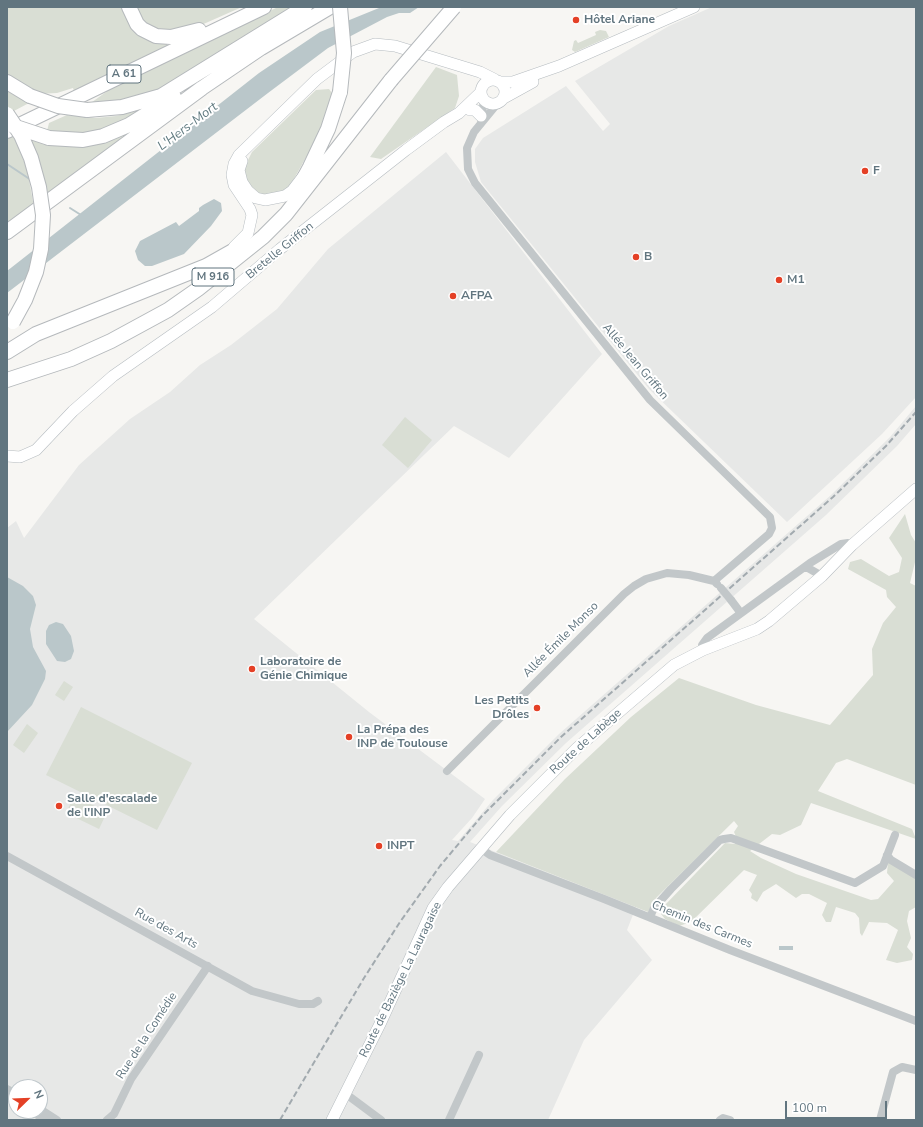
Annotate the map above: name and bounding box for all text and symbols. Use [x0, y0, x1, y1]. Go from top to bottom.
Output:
place label: Hôtel Ariane [584, 13, 655, 27]
marker: Hôtel Ariane [571, 15, 581, 25]
road number: A 61 [107, 65, 141, 83]
water label: L'Hers-Mort [155, 99, 221, 155]
place label: F [873, 164, 880, 178]
marker: F [860, 166, 870, 176]
street label: Bretelle Griffon [243, 219, 317, 283]
place label: B [644, 250, 652, 264]
marker: B [631, 252, 641, 262]
road number: M 916 [192, 268, 234, 286]
place label: M1 [787, 273, 805, 287]
marker: M1 [774, 275, 784, 285]
place label: AFPA [461, 289, 493, 303]
marker: AFPA [448, 291, 458, 301]
street label: Allée Jean Griffon [599, 321, 671, 403]
street label: Allée Émile Monso [520, 599, 602, 681]
place label: Laboratoire de Génie Chimique [260, 655, 348, 683]
marker: Laboratoire de Génie Chimique [247, 664, 257, 674]
place label: Les Petits Drôles [475, 694, 529, 722]
marker: Les Petits Drôles [532, 703, 542, 713]
street label: Route de Labège [547, 706, 625, 778]
place label: La Prépa des INP de Toulouse [357, 723, 448, 751]
marker: La Prépa des INP de Toulouse [344, 732, 354, 742]
place label: Salle d'escalade de l'INP [67, 792, 157, 820]
marker: Salle d'escalade de l'INP [54, 801, 64, 811]
place label: INPT [387, 839, 414, 853]
marker: INPT [374, 841, 384, 851]
street label: Chemin des Carmes [649, 898, 755, 952]
street label: Route de Baziège La Lauragaise [357, 900, 445, 1060]
street label: Rue des Arts [132, 906, 200, 952]
street label: Rue de la Comédie [114, 990, 180, 1082]
north arrow [8, 1079, 48, 1119]
text: N [30, 1088, 47, 1101]
scale bar [787, 1093, 889, 1119]
text: 100 m [792, 1100, 827, 1116]

